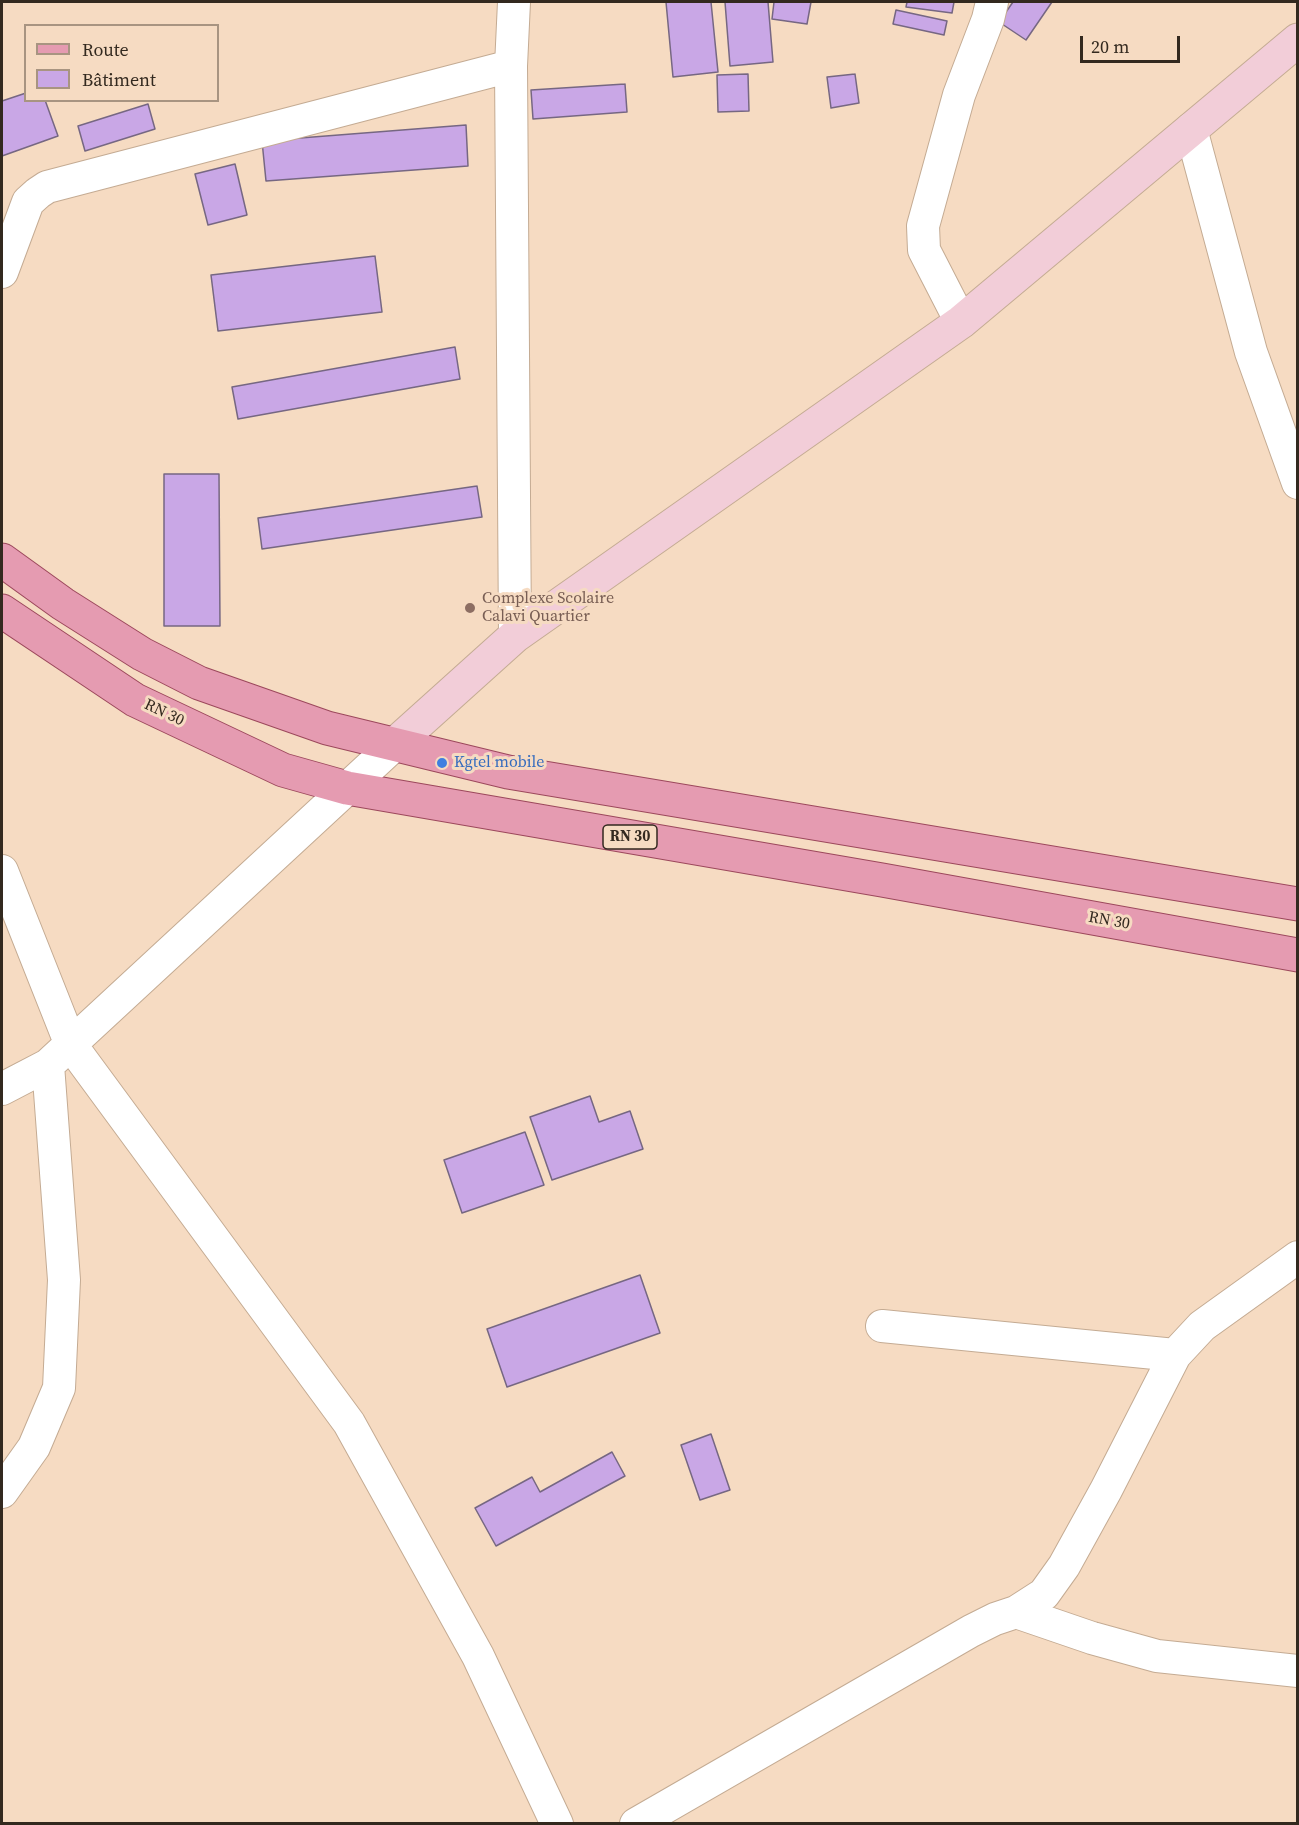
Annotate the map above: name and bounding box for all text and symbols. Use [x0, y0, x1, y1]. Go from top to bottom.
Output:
legend [24, 24, 219, 102]
scale bar [1083, 24, 1184, 62]
text: 20 m [1091, 34, 1129, 59]
text: Route [82, 37, 129, 62]
text: Bâtiment [82, 67, 156, 92]
place label: Complexe Scolaire Calavi Quartier [482, 589, 614, 627]
marker: Complexe Scolaire Calavi Quartier [463, 601, 477, 615]
street label: RN 30 [141, 695, 187, 731]
place label: Kgtel mobile [454, 753, 544, 773]
marker: Kgtel mobile [435, 756, 449, 770]
road number: RN 30 [603, 825, 657, 849]
street label: RN 30 [1087, 908, 1131, 934]

